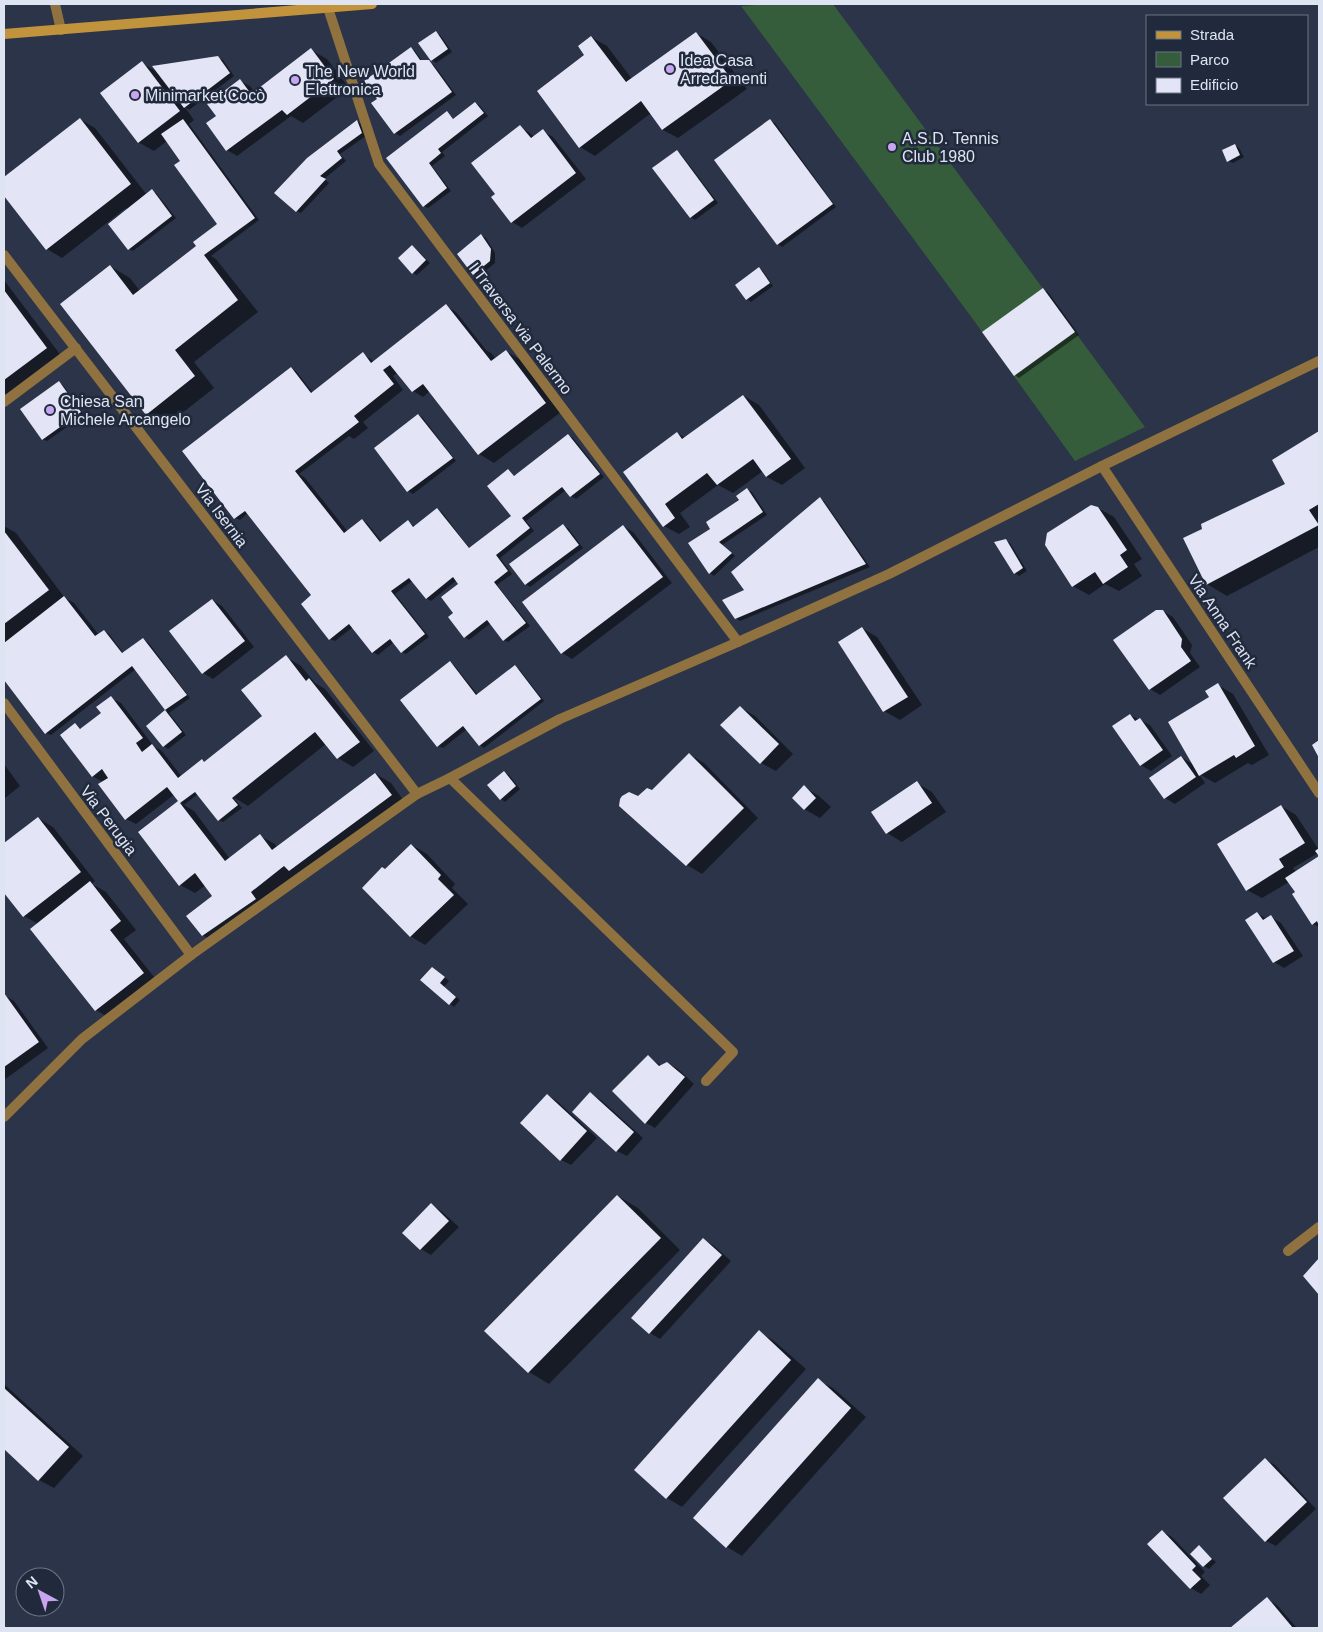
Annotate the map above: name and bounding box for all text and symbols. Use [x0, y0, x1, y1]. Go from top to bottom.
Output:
legend [1146, 15, 1308, 105]
text: Strada [1190, 26, 1235, 43]
text: Parco [1190, 51, 1229, 68]
place label: Idea Casa Arredamenti [680, 52, 767, 87]
place label: The New World Elettronica [305, 63, 415, 98]
marker: Idea Casa Arredamenti [664, 63, 676, 75]
marker: The New World Elettronica [289, 74, 301, 86]
text: Edificio [1190, 76, 1238, 93]
place label: Minimarket Cocò [145, 87, 265, 104]
marker: Minimarket Cocò [129, 89, 141, 101]
place label: A.S.D. Tennis Club 1980 [902, 130, 999, 165]
marker: A.S.D. Tennis Club 1980 [886, 141, 898, 153]
street label: I Traversa via Palermo [466, 259, 576, 397]
place label: Chiesa San Michele Arcangelo [60, 393, 191, 428]
marker: Chiesa San Michele Arcangelo [44, 404, 56, 416]
street label: Via Isernia [192, 480, 251, 551]
street label: Via Anna Frank [1185, 571, 1261, 672]
street label: Via Perugia [77, 782, 140, 858]
north arrow [15, 1567, 65, 1617]
text: N [23, 1573, 41, 1591]

